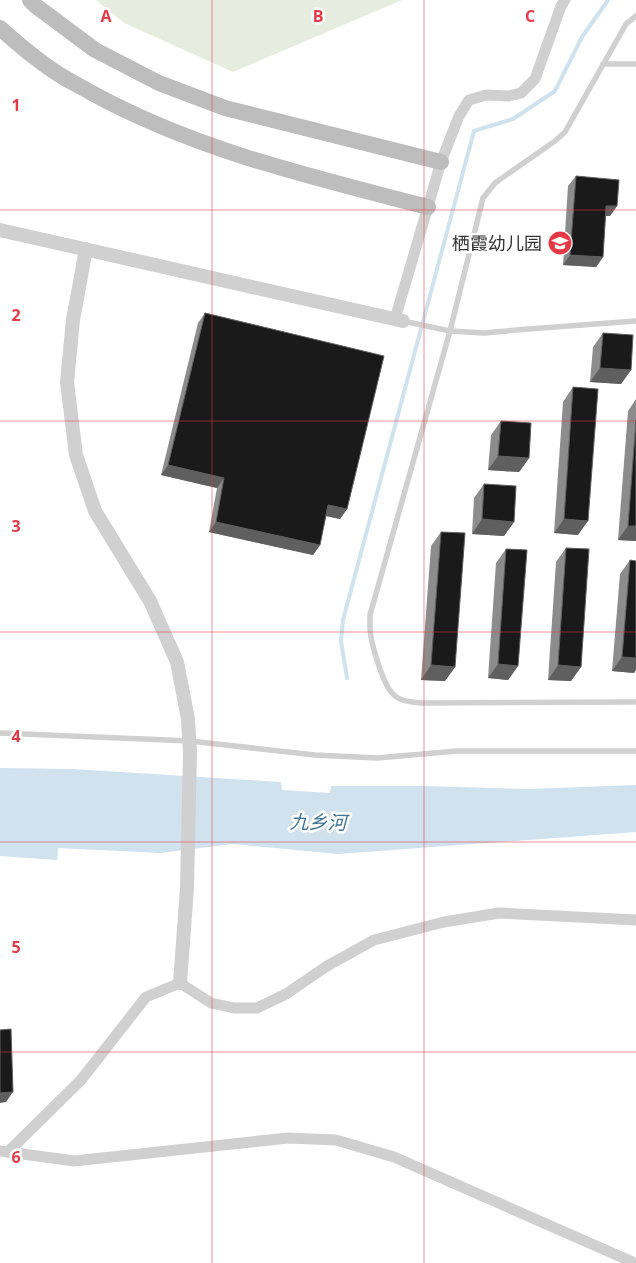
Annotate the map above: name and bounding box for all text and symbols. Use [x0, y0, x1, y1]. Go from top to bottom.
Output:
text: A [100, 5, 112, 27]
text: B [313, 5, 323, 27]
text: C [525, 5, 535, 27]
text: 1 [11, 94, 21, 116]
school or university icon: 栖霞幼儿园 [547, 230, 573, 256]
place label: 栖霞幼儿园 [452, 231, 542, 255]
text: 2 [11, 304, 21, 326]
text: 3 [11, 515, 21, 537]
text: 4 [11, 725, 21, 747]
water label: 九乡河 [289, 809, 351, 836]
text: 5 [11, 936, 21, 958]
text: 6 [11, 1146, 21, 1168]

